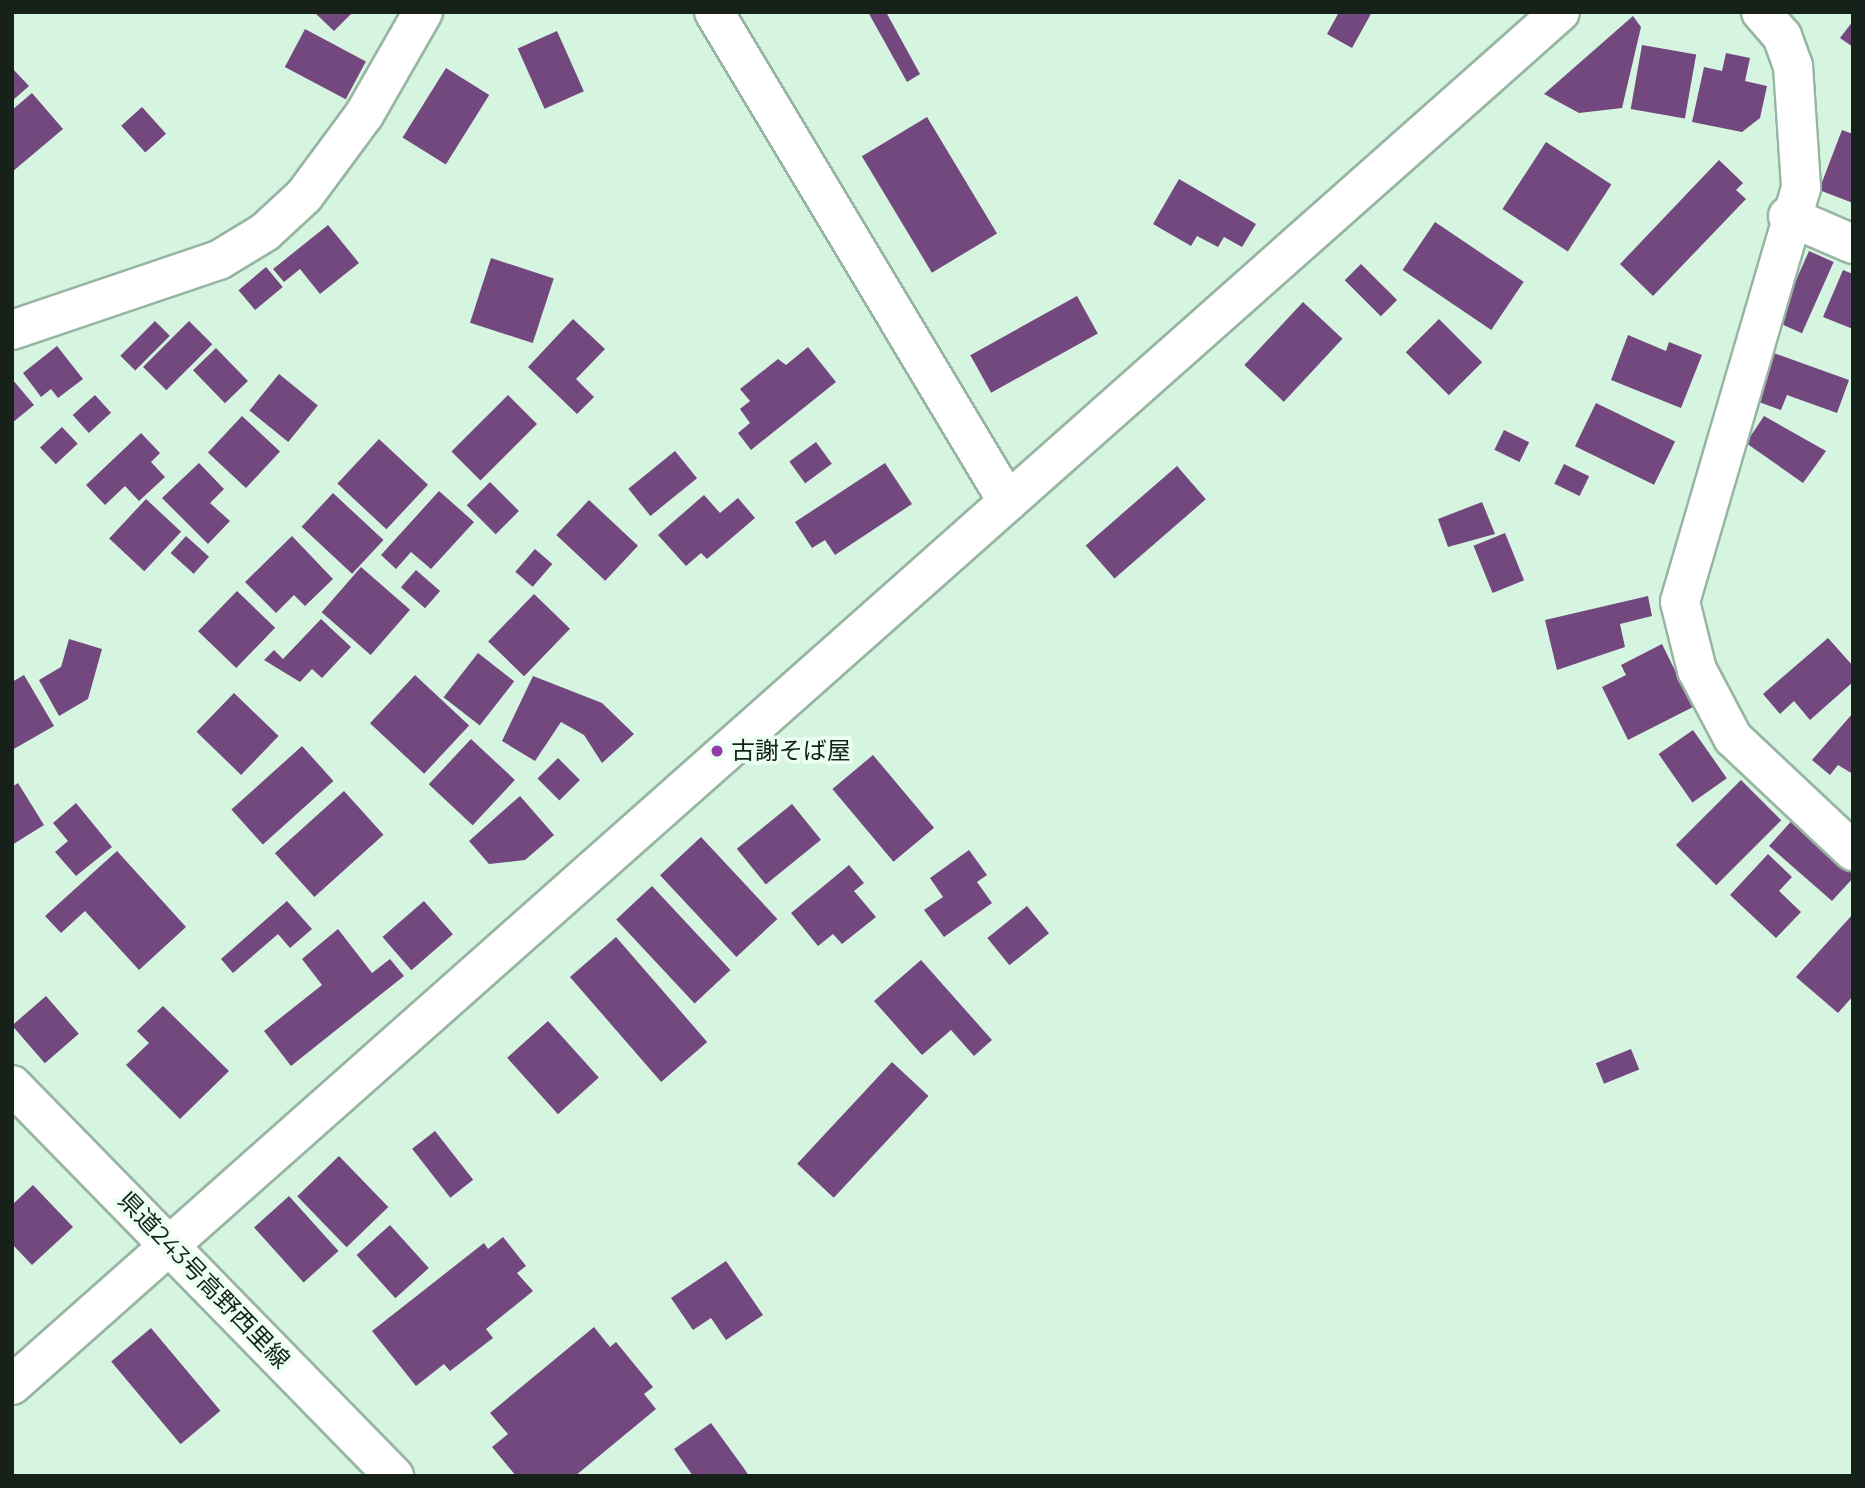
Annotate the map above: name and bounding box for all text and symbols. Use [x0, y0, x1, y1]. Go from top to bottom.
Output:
place label: 古謝そば屋 [731, 737, 851, 765]
marker: 古謝そば屋 [709, 743, 725, 759]
street label: 県道243号高野西里線 [112, 1186, 296, 1374]

